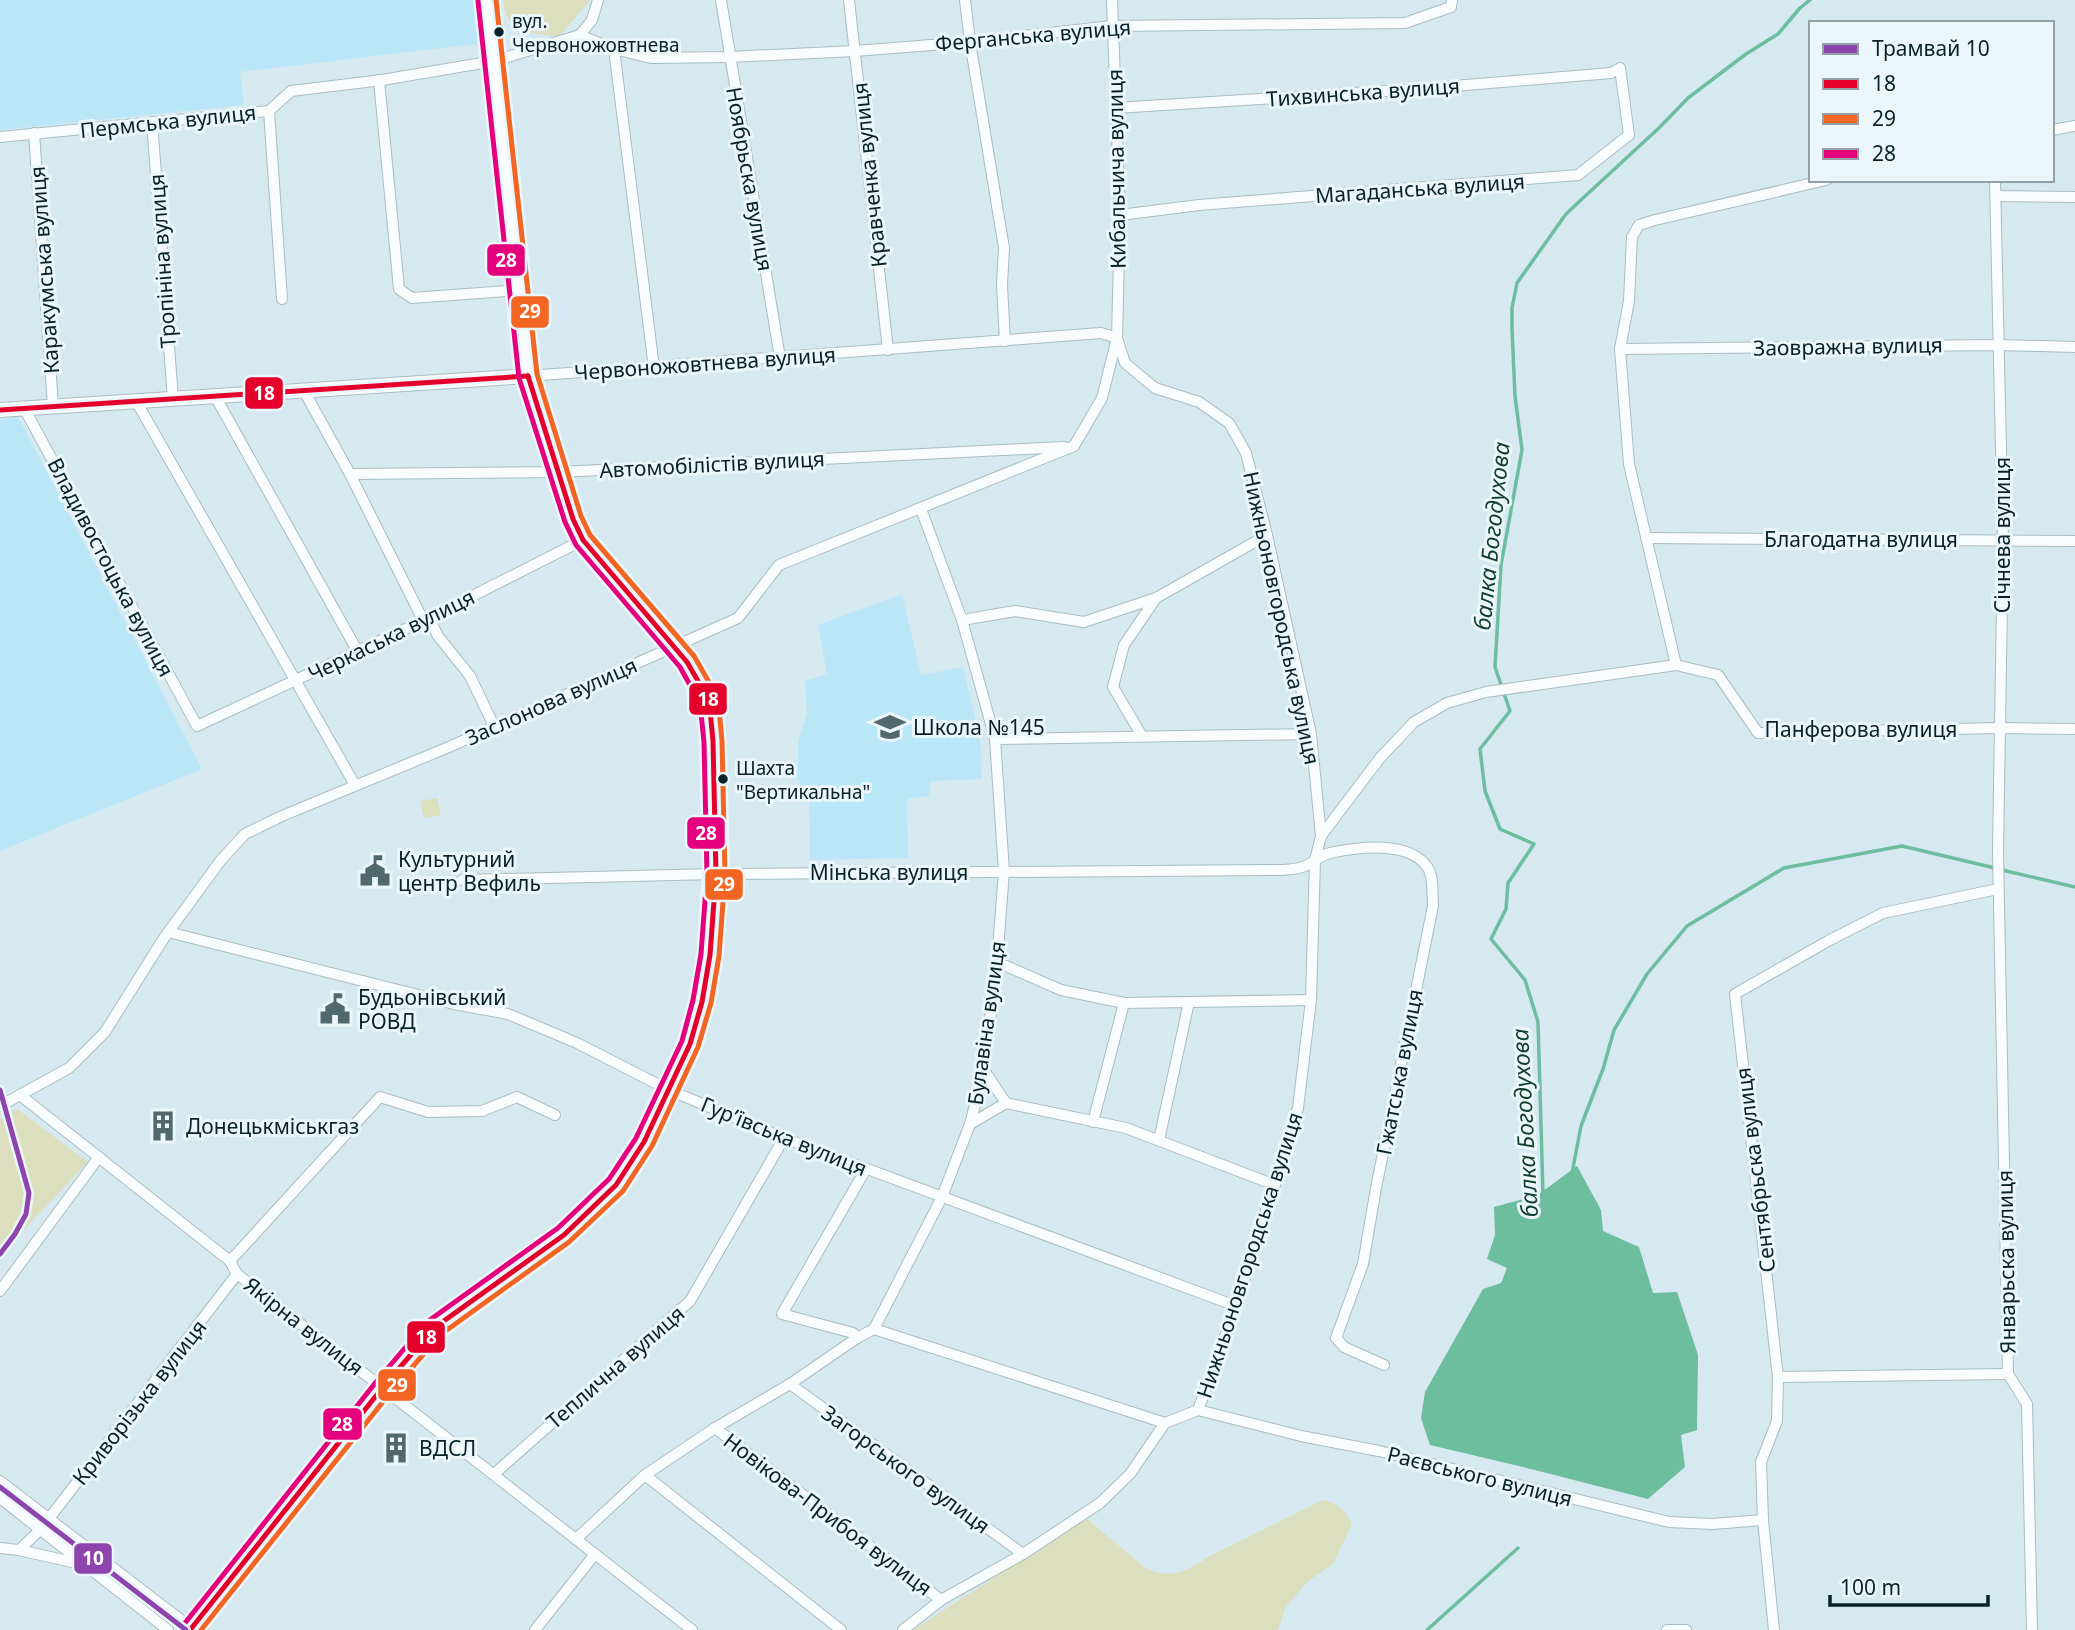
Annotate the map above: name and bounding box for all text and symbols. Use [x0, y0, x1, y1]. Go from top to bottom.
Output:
place label: вул. Червоножовтнева [512, 8, 680, 58]
street label: Ферганська вулиця [934, 12, 1132, 58]
legend [1809, 21, 2054, 182]
marker: вул. Червоножовтнева [492, 25, 506, 39]
text: Трамвай 10 [1872, 34, 1990, 62]
street label: Кибальчича вулиця [1100, 69, 1132, 269]
text: 18 [1872, 69, 1896, 97]
street label: Тихвинська вулиця [1265, 71, 1461, 113]
street label: Кравченка вулиця [845, 81, 893, 269]
street label: Ноябрьска вулиця [720, 85, 780, 273]
street label: Пермська вулиця [78, 98, 258, 144]
text: 29 [1872, 104, 1896, 132]
text: 28 [1872, 139, 1896, 167]
street label: Каракумська вулиця [23, 165, 65, 375]
street label: Магаданська вулиця [1314, 167, 1526, 209]
street label: Тропініна вулиця [142, 173, 182, 349]
line badge: 28 [486, 243, 526, 277]
text: 28 [495, 247, 517, 273]
line badge: 29 [510, 295, 550, 329]
text: 29 [519, 298, 541, 324]
street label: Заовражна вулиця [1753, 330, 1943, 362]
street label: Червоножовтнева вулиця [573, 340, 837, 386]
line badge: 18 [244, 376, 284, 410]
text: 18 [253, 380, 275, 406]
water label: балка Богодухова [1465, 440, 1517, 632]
street label: Автомобілістів вулиця [599, 444, 825, 484]
street label: Владивостоцька вулиця [41, 453, 181, 681]
street label: Січнева вулиця [1988, 457, 2016, 613]
street label: Нижньоновгородська вулиця [1237, 469, 1327, 767]
street label: Благодатна вулиця [1764, 525, 1958, 553]
street label: Черкаська вулиця [303, 582, 479, 688]
street label: Заслонова вулиця [461, 651, 641, 751]
line badge: 18 [688, 682, 728, 716]
text: 18 [697, 686, 719, 712]
school or university icon: Школа №145 [873, 710, 907, 744]
place label: Школа №145 [913, 713, 1045, 741]
street label: Панферова вулиця [1765, 715, 1957, 743]
place label: Шахта "Вертикальна" [736, 755, 870, 805]
marker: Шахта "Вертикальна" [716, 772, 730, 786]
line badge: 28 [686, 816, 726, 850]
text: 28 [695, 820, 717, 846]
place label: Культурний центр Вефиль [398, 845, 541, 897]
public building icon: Культурний центр Вефиль [358, 854, 392, 888]
street label: Мінська вулиця [810, 858, 968, 886]
line badge: 29 [704, 868, 744, 901]
text: 29 [713, 871, 735, 897]
street label: Булавіна вулиця [961, 939, 1011, 1107]
place label: Будьонівський РОВД [358, 983, 506, 1035]
street label: Гжатська вулиця [1369, 987, 1429, 1157]
public building icon: Будьонівський РОВД [318, 992, 352, 1026]
water label: балка Богодухова [1503, 1028, 1545, 1218]
street label: Сентябрьска вулиця [1729, 1066, 1781, 1274]
street label: Гур’ївська вулиця [697, 1090, 871, 1182]
street label: Нижньоновгородська вулиця [1189, 1108, 1309, 1402]
building icon: Донецькміськгаз [146, 1109, 180, 1143]
place label: Донецькміськгаз [186, 1112, 359, 1140]
street label: Январьска вулиця [1990, 1170, 2022, 1354]
street label: Якірна вулиця [238, 1271, 370, 1381]
street label: Теплична вулиця [540, 1299, 690, 1435]
street label: Криворізька вулиця [66, 1314, 212, 1490]
line badge: 18 [406, 1320, 446, 1354]
text: 18 [415, 1324, 437, 1350]
line badge: 29 [377, 1368, 417, 1402]
text: 29 [386, 1372, 408, 1398]
street label: Загорського вулиця [816, 1398, 996, 1540]
line badge: 28 [322, 1407, 363, 1441]
text: 28 [331, 1411, 353, 1437]
street label: Новікова-Прибоя вулиця [718, 1426, 938, 1602]
building icon: ВДСЛ [379, 1431, 413, 1465]
place label: ВДСЛ [419, 1434, 476, 1462]
street label: Раєвського вулиця [1385, 1439, 1575, 1513]
line badge: 10 [73, 1542, 113, 1575]
text: 10 [82, 1545, 104, 1571]
scale bar [1830, 1564, 1988, 1608]
text: 100 m [1840, 1573, 1901, 1601]

